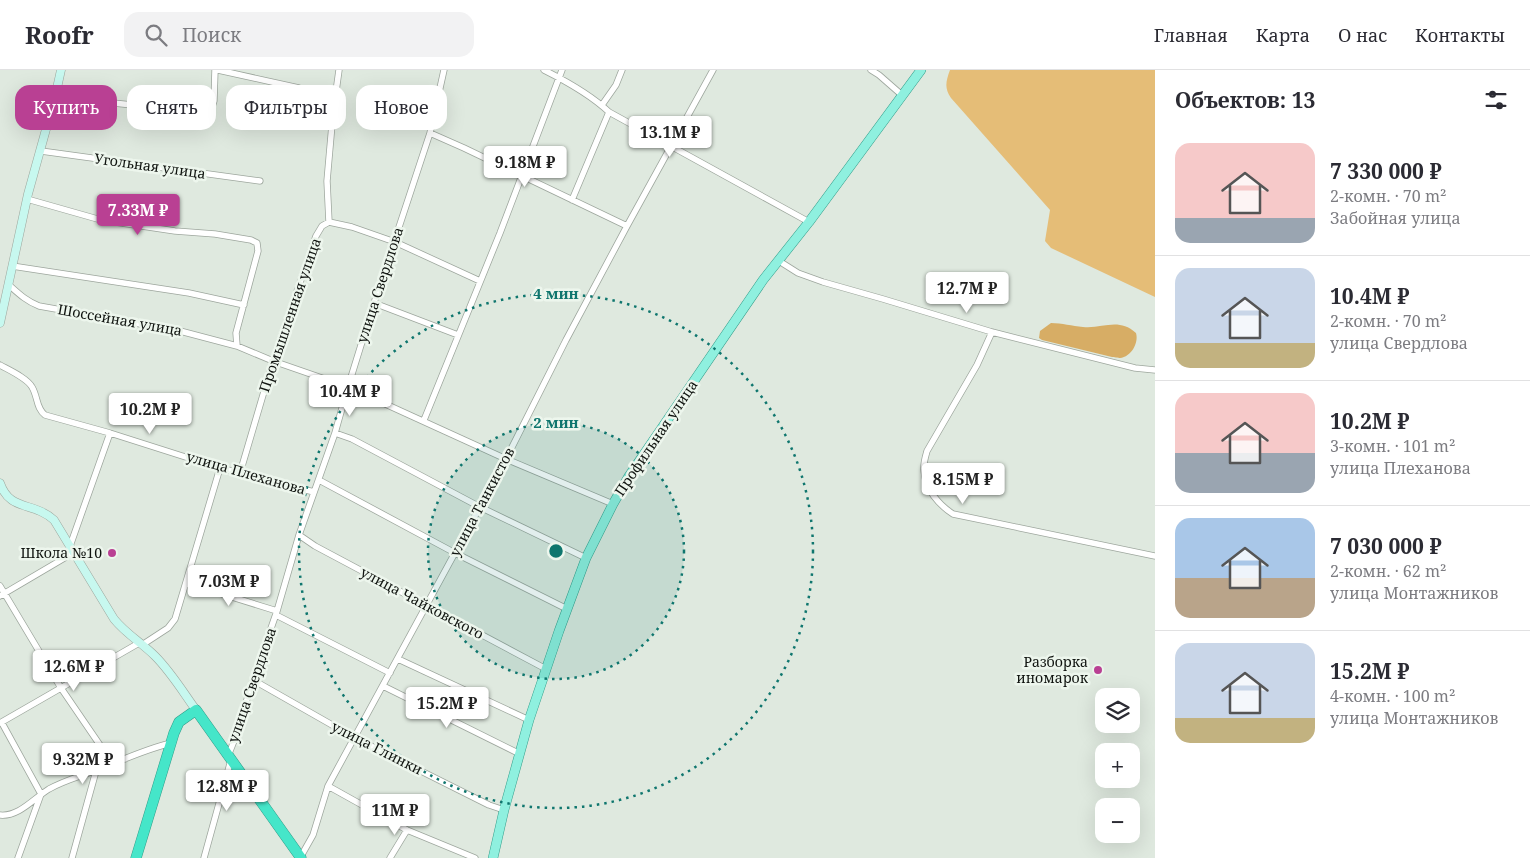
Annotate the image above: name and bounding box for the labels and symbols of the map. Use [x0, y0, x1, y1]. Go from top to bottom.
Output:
pin: 13.1M ₽ [624, 116, 716, 158]
pin: 9.18M ₽ [479, 146, 571, 188]
street label: Угольная улица [93, 148, 207, 183]
pin: 7.33M ₽ [92, 194, 184, 236]
street label: улица Свердлова [352, 225, 407, 345]
street label: Промышленная улица [254, 235, 325, 394]
pin: 12.7M ₽ [921, 272, 1013, 314]
text: 4 мин [533, 283, 579, 303]
street label: Шоссейная улица [56, 299, 184, 340]
pin: 10.4M ₽ [304, 374, 396, 417]
street label: Профильная улица [610, 376, 701, 499]
pin: 10.2M ₽ [104, 392, 196, 435]
text: 2 мин [533, 412, 579, 432]
street label: улица Танкистов [445, 444, 518, 560]
street label: улица Плеханова [184, 446, 308, 499]
pin: 8.15M ₽ [917, 462, 1009, 505]
centre of rings [547, 542, 565, 560]
place label: Школа №10 [20, 543, 102, 562]
marker: Школа №10 [106, 547, 118, 559]
street label: улица Чайковского [357, 562, 487, 643]
pin: 7.03M ₽ [183, 564, 275, 607]
street label: улица Свердлова [223, 625, 280, 745]
pin: 12.6M ₽ [28, 650, 120, 692]
place label: Разборка иномарок [1016, 652, 1089, 687]
marker: Разборка иномарок [1092, 664, 1104, 676]
pin: 15.2M ₽ [401, 686, 493, 729]
street label: улица Глинки [328, 716, 426, 779]
pin: 9.32M ₽ [37, 742, 129, 785]
pin: 12.8M ₽ [181, 770, 273, 812]
pin: 11M ₽ [360, 794, 430, 836]

